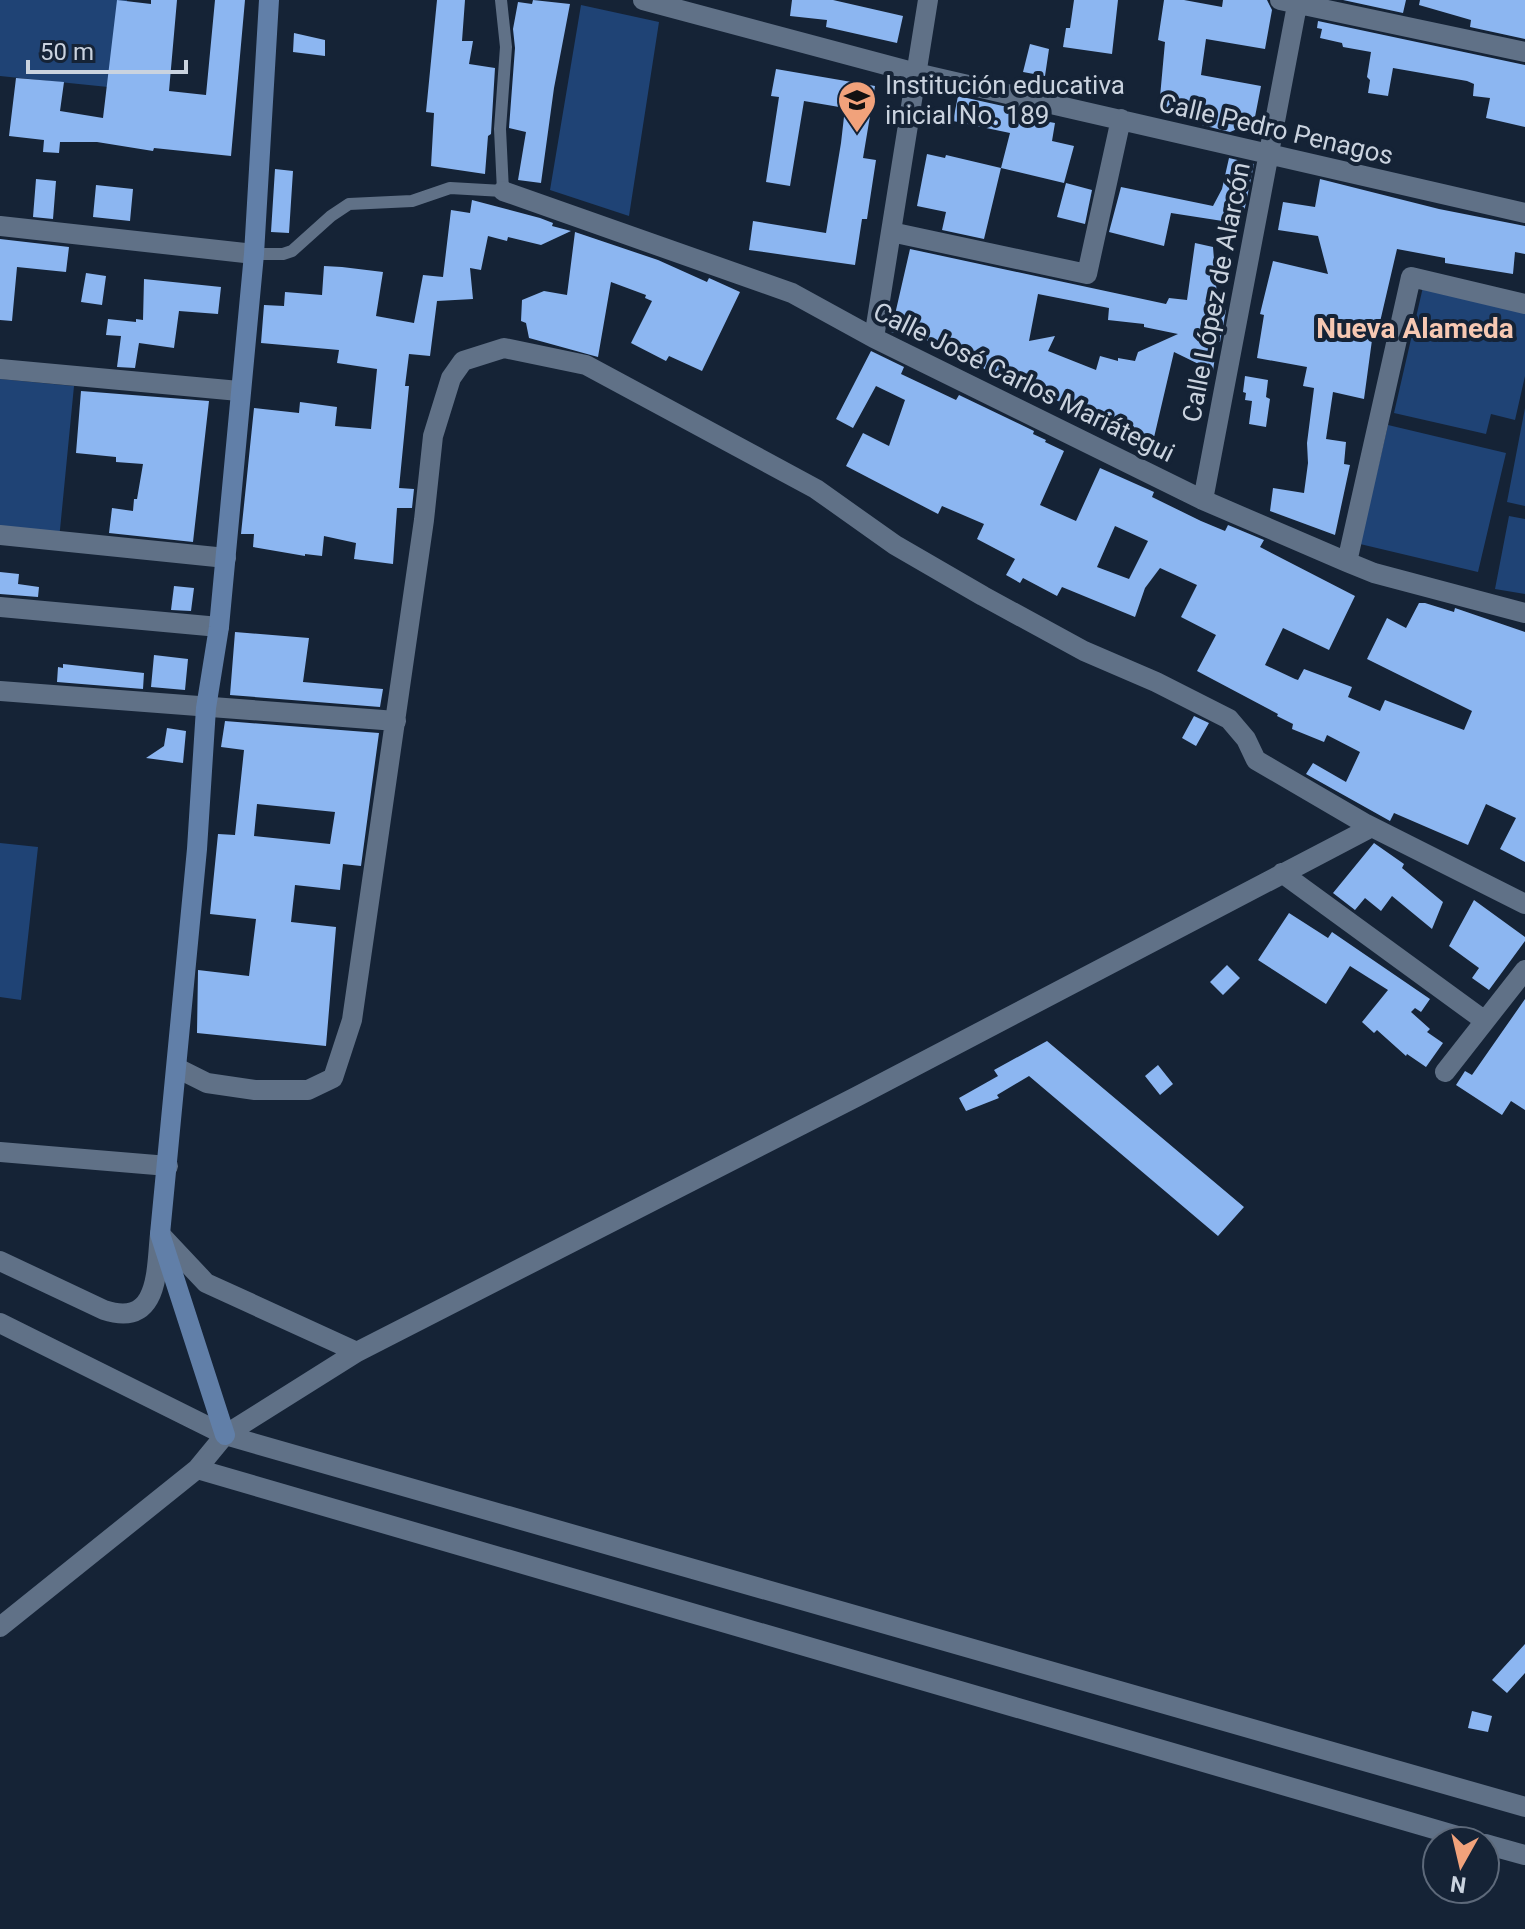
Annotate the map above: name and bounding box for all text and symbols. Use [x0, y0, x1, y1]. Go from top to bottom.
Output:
scale bar [28, 24, 186, 74]
text: 50 m [40, 38, 94, 66]
place label: Institución educativa inicial No. 189 [885, 70, 1125, 130]
school or university icon: Institución educativa inicial No. 189 [836, 79, 878, 134]
street label: Calle Pedro Penagos [1156, 87, 1396, 171]
street label: Calle López de Alarcón [1176, 159, 1256, 425]
street label: Calle José Carlos Mariátegui [869, 296, 1179, 468]
district label: Nueva Alameda [1316, 312, 1514, 345]
north arrow [1421, 1825, 1501, 1905]
text: N [1449, 1871, 1468, 1898]

